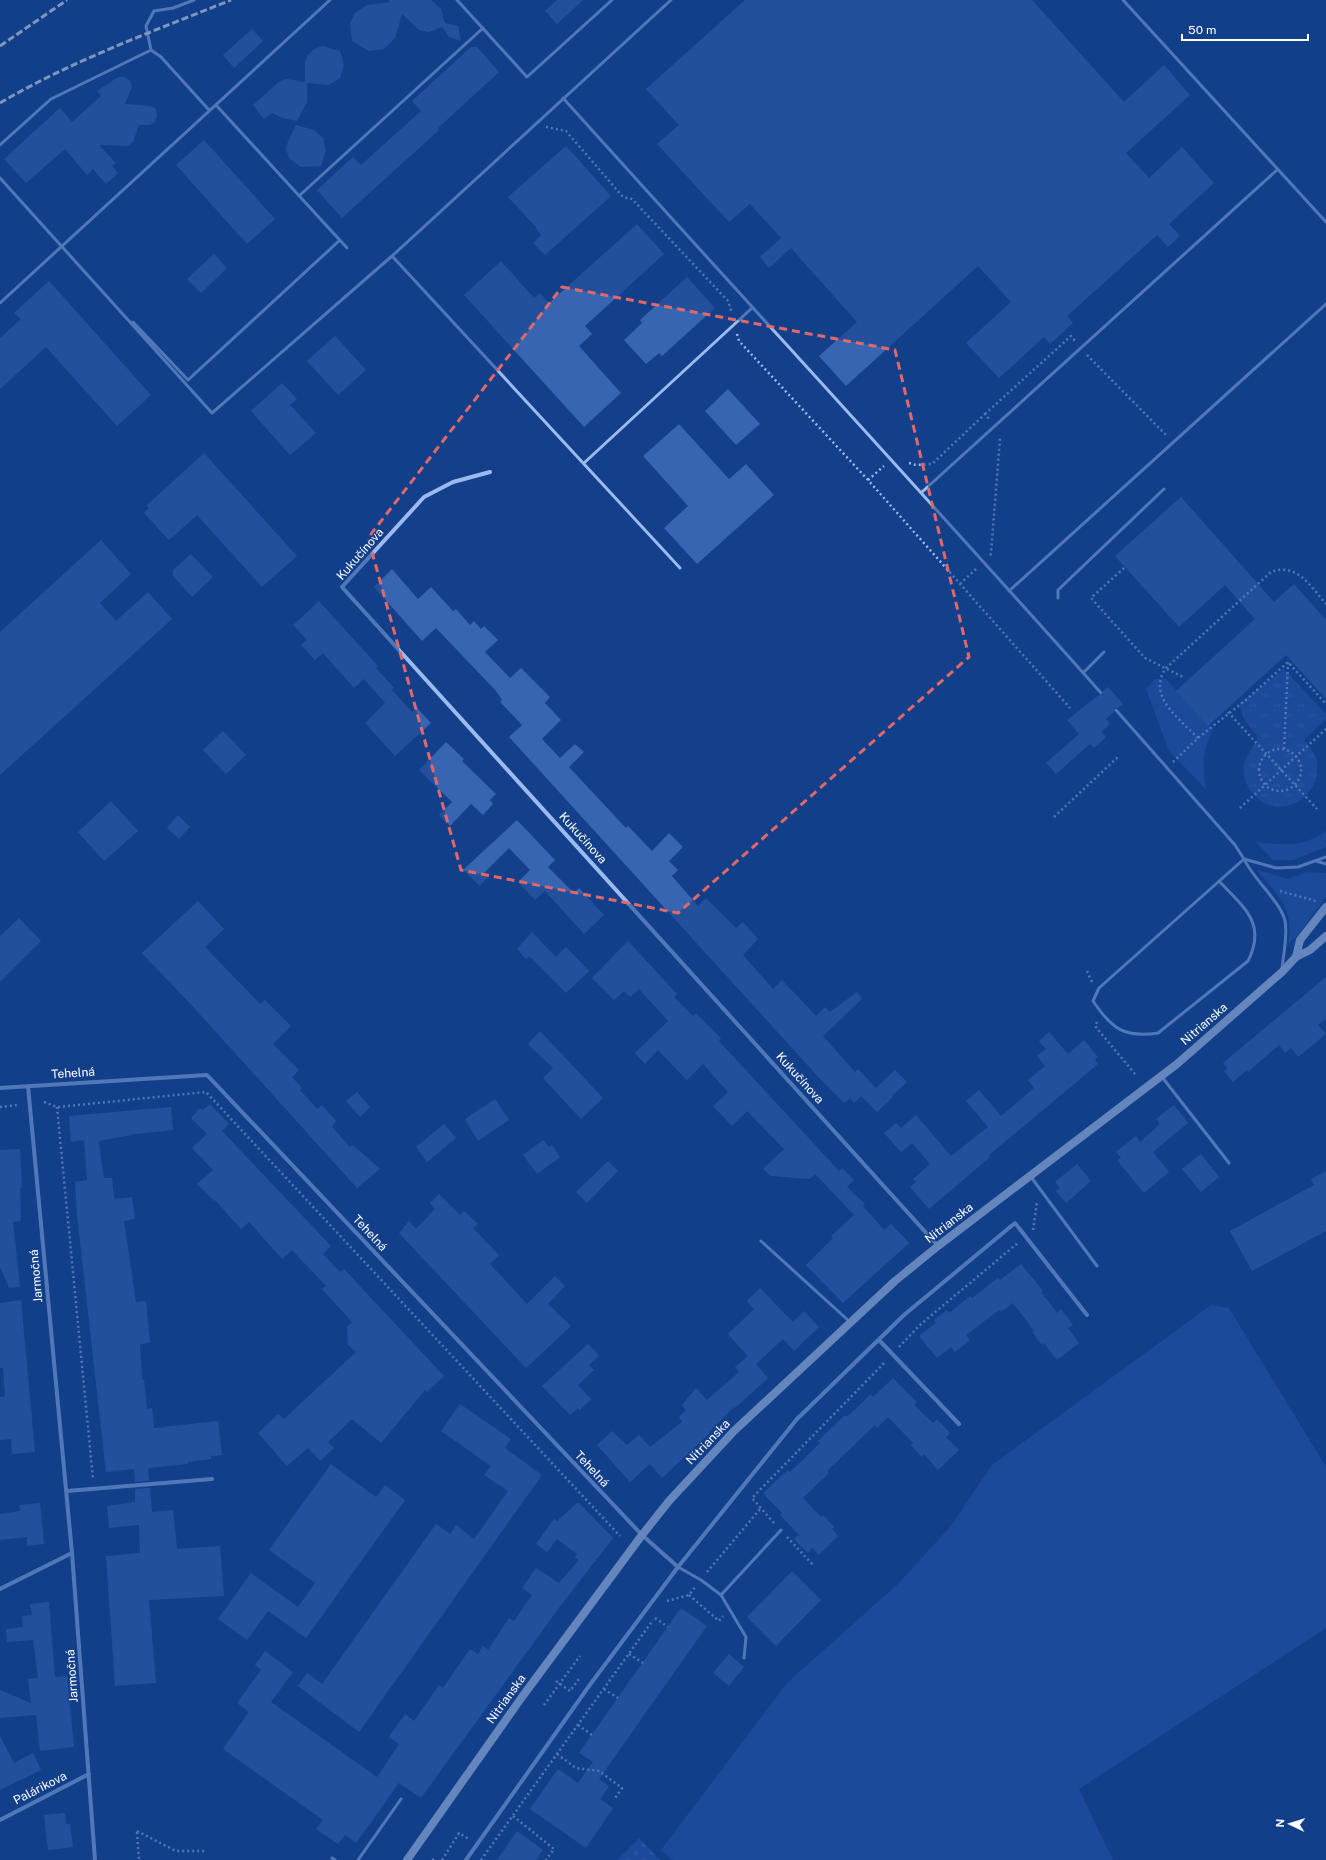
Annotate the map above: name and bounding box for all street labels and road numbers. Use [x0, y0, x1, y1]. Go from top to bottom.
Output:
street label: Kukučínova [334, 525, 386, 583]
street label: Kukučínova [556, 810, 610, 866]
street label: Nitrianska [1178, 1000, 1230, 1048]
street label: Kukučínova [773, 1050, 827, 1106]
street label: Tehelná [51, 1064, 95, 1082]
street label: Nitrianska [922, 1200, 976, 1246]
street label: Tehelná [350, 1212, 390, 1254]
street label: Jarmočná [27, 1249, 45, 1303]
street label: Nitrianska [683, 1417, 733, 1467]
street label: Tehelná [572, 1448, 612, 1490]
street label: Jarmočná [63, 1649, 81, 1703]
street label: Nitrianska [484, 1672, 528, 1726]
street label: Palárikova [11, 1769, 69, 1807]

